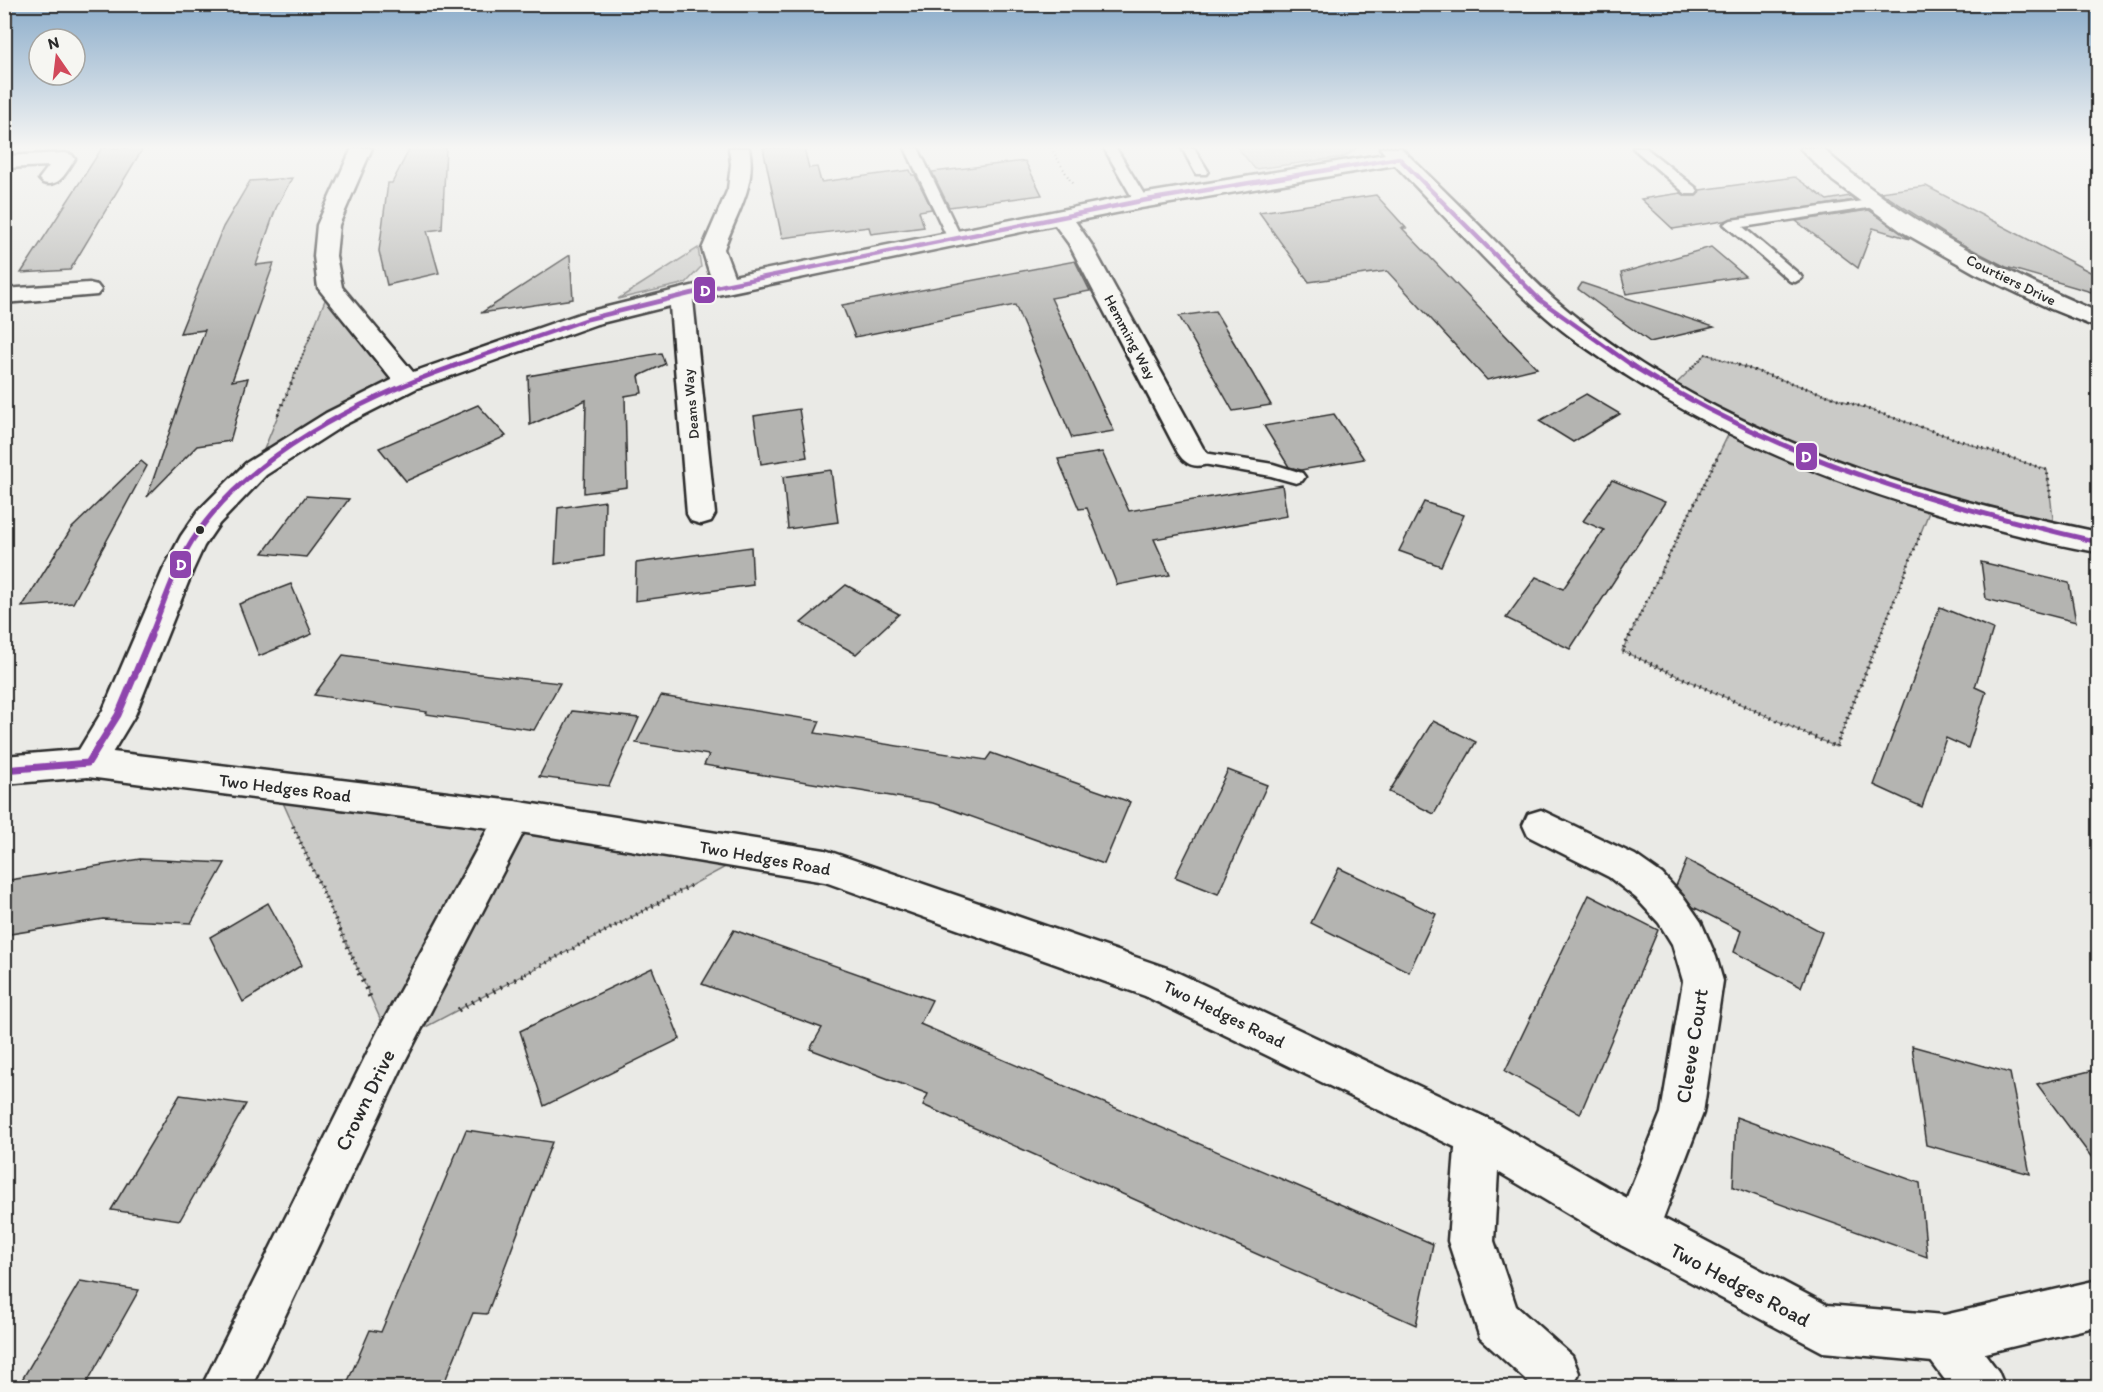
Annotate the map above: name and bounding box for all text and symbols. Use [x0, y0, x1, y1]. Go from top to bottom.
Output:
north arrow [27, 27, 87, 87]
text: N [46, 32, 61, 53]
street label: Courtiers Drive [1963, 251, 2059, 309]
line badge: D [693, 276, 716, 304]
text: D [700, 281, 711, 300]
street label: Hemming Way [1100, 292, 1160, 382]
street label: Deans Way [679, 368, 703, 440]
line badge: D [1795, 442, 1818, 471]
text: D [1801, 447, 1812, 466]
unlabelled marker [194, 524, 206, 536]
line badge: D [169, 550, 192, 579]
text: D [176, 555, 187, 574]
street label: Two Hedges Road [218, 769, 353, 807]
street label: Two Hedges Road [698, 836, 833, 880]
street label: Two Hedges Road [1159, 975, 1289, 1053]
street label: Cleeve Court [1670, 987, 1713, 1105]
street label: Crown Drive [329, 1045, 400, 1155]
street label: Two Hedges Road [1666, 1237, 1815, 1332]

